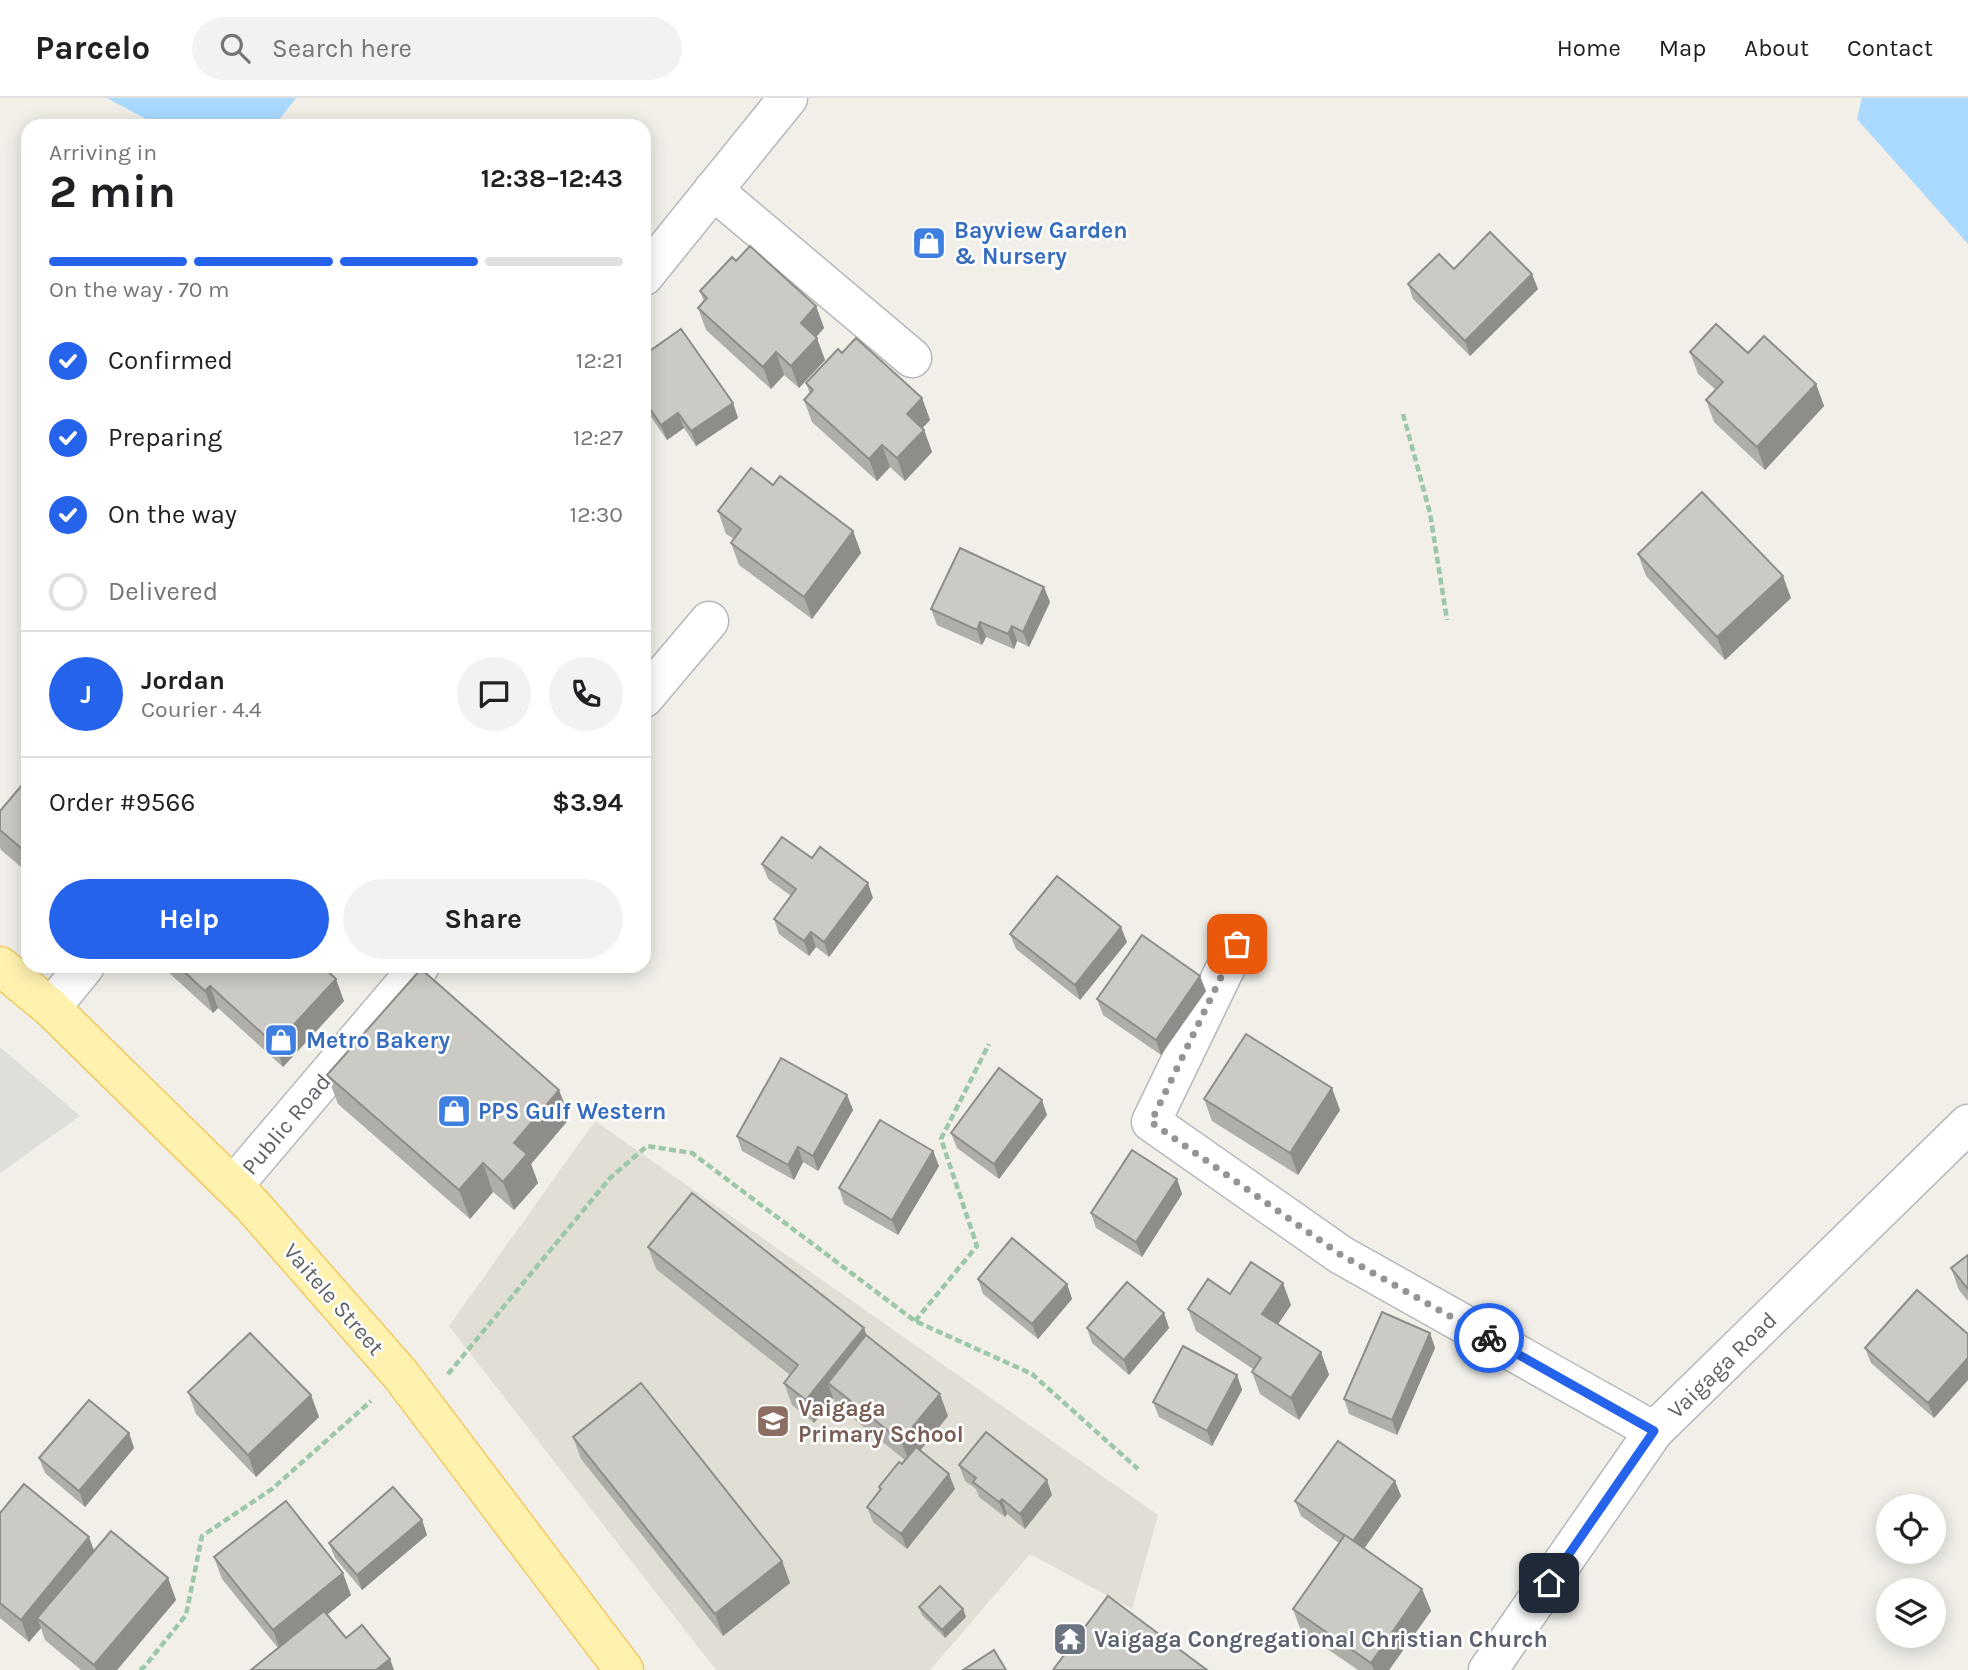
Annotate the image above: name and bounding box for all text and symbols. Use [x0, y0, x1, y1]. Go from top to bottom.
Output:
search box [192, 17, 682, 80]
text: Parcelo [35, 29, 150, 67]
icon: search [216, 29, 254, 67]
text: Search here [272, 33, 412, 64]
text: Home [1557, 34, 1621, 62]
text: Map [1659, 34, 1706, 62]
text: About [1744, 34, 1809, 62]
text: Contact [1847, 34, 1933, 62]
text: Arriving in [49, 139, 157, 166]
text: 12:38–12:43 [481, 163, 623, 194]
text: 2 min [49, 165, 176, 219]
place label: Bayview Garden & Nursery [954, 217, 1128, 270]
shop icon: Bayview Garden & Nursery [910, 224, 948, 262]
text: On the way · 70 m [49, 276, 229, 303]
icon: check [49, 342, 87, 380]
text: Confirmed [108, 345, 233, 376]
text: 12:21 [576, 347, 623, 374]
icon: check [49, 419, 87, 457]
text: Preparing [108, 422, 222, 453]
text: 12:27 [573, 424, 623, 451]
icon: check [49, 496, 87, 534]
text: On the way [108, 499, 237, 530]
text: 12:30 [570, 501, 623, 528]
text: Delivered [108, 576, 218, 607]
button: chat [457, 657, 531, 731]
button: phone [549, 657, 623, 731]
text: Jordan [141, 665, 225, 696]
text: J [80, 679, 92, 710]
text: Courier · 4.4 [141, 696, 262, 723]
text: Order #9566 [49, 787, 195, 818]
text: $3.94 [552, 787, 623, 818]
button: Help [49, 879, 329, 959]
button: Share [343, 879, 623, 959]
pin [1207, 914, 1267, 974]
icon: bag [1218, 925, 1256, 963]
shop icon: Metro Bakery [262, 1021, 300, 1059]
place label: Metro Bakery [306, 1027, 450, 1054]
street label: Public Road [236, 1068, 337, 1180]
shop icon: PPS Gulf Western [435, 1092, 473, 1130]
place label: PPS Gulf Western [478, 1098, 666, 1125]
street label: Vaitele Street [278, 1238, 390, 1361]
courier [1454, 1303, 1524, 1373]
street label: Vaigaga Road [1662, 1307, 1783, 1424]
icon: bike [1470, 1319, 1508, 1357]
place label: Vaigaga Primary School [798, 1395, 964, 1448]
school or university icon: Vaigaga Primary School [754, 1402, 792, 1440]
map controls [1876, 1494, 1946, 1648]
button: locate [1876, 1494, 1946, 1564]
pin [1519, 1553, 1579, 1613]
icon: home [1530, 1564, 1568, 1602]
button: layers [1876, 1578, 1946, 1648]
temple icon: Vaigaga Congregational Christian Church [1051, 1620, 1089, 1658]
place label: Vaigaga Congregational Christian Church [1094, 1626, 1548, 1653]

